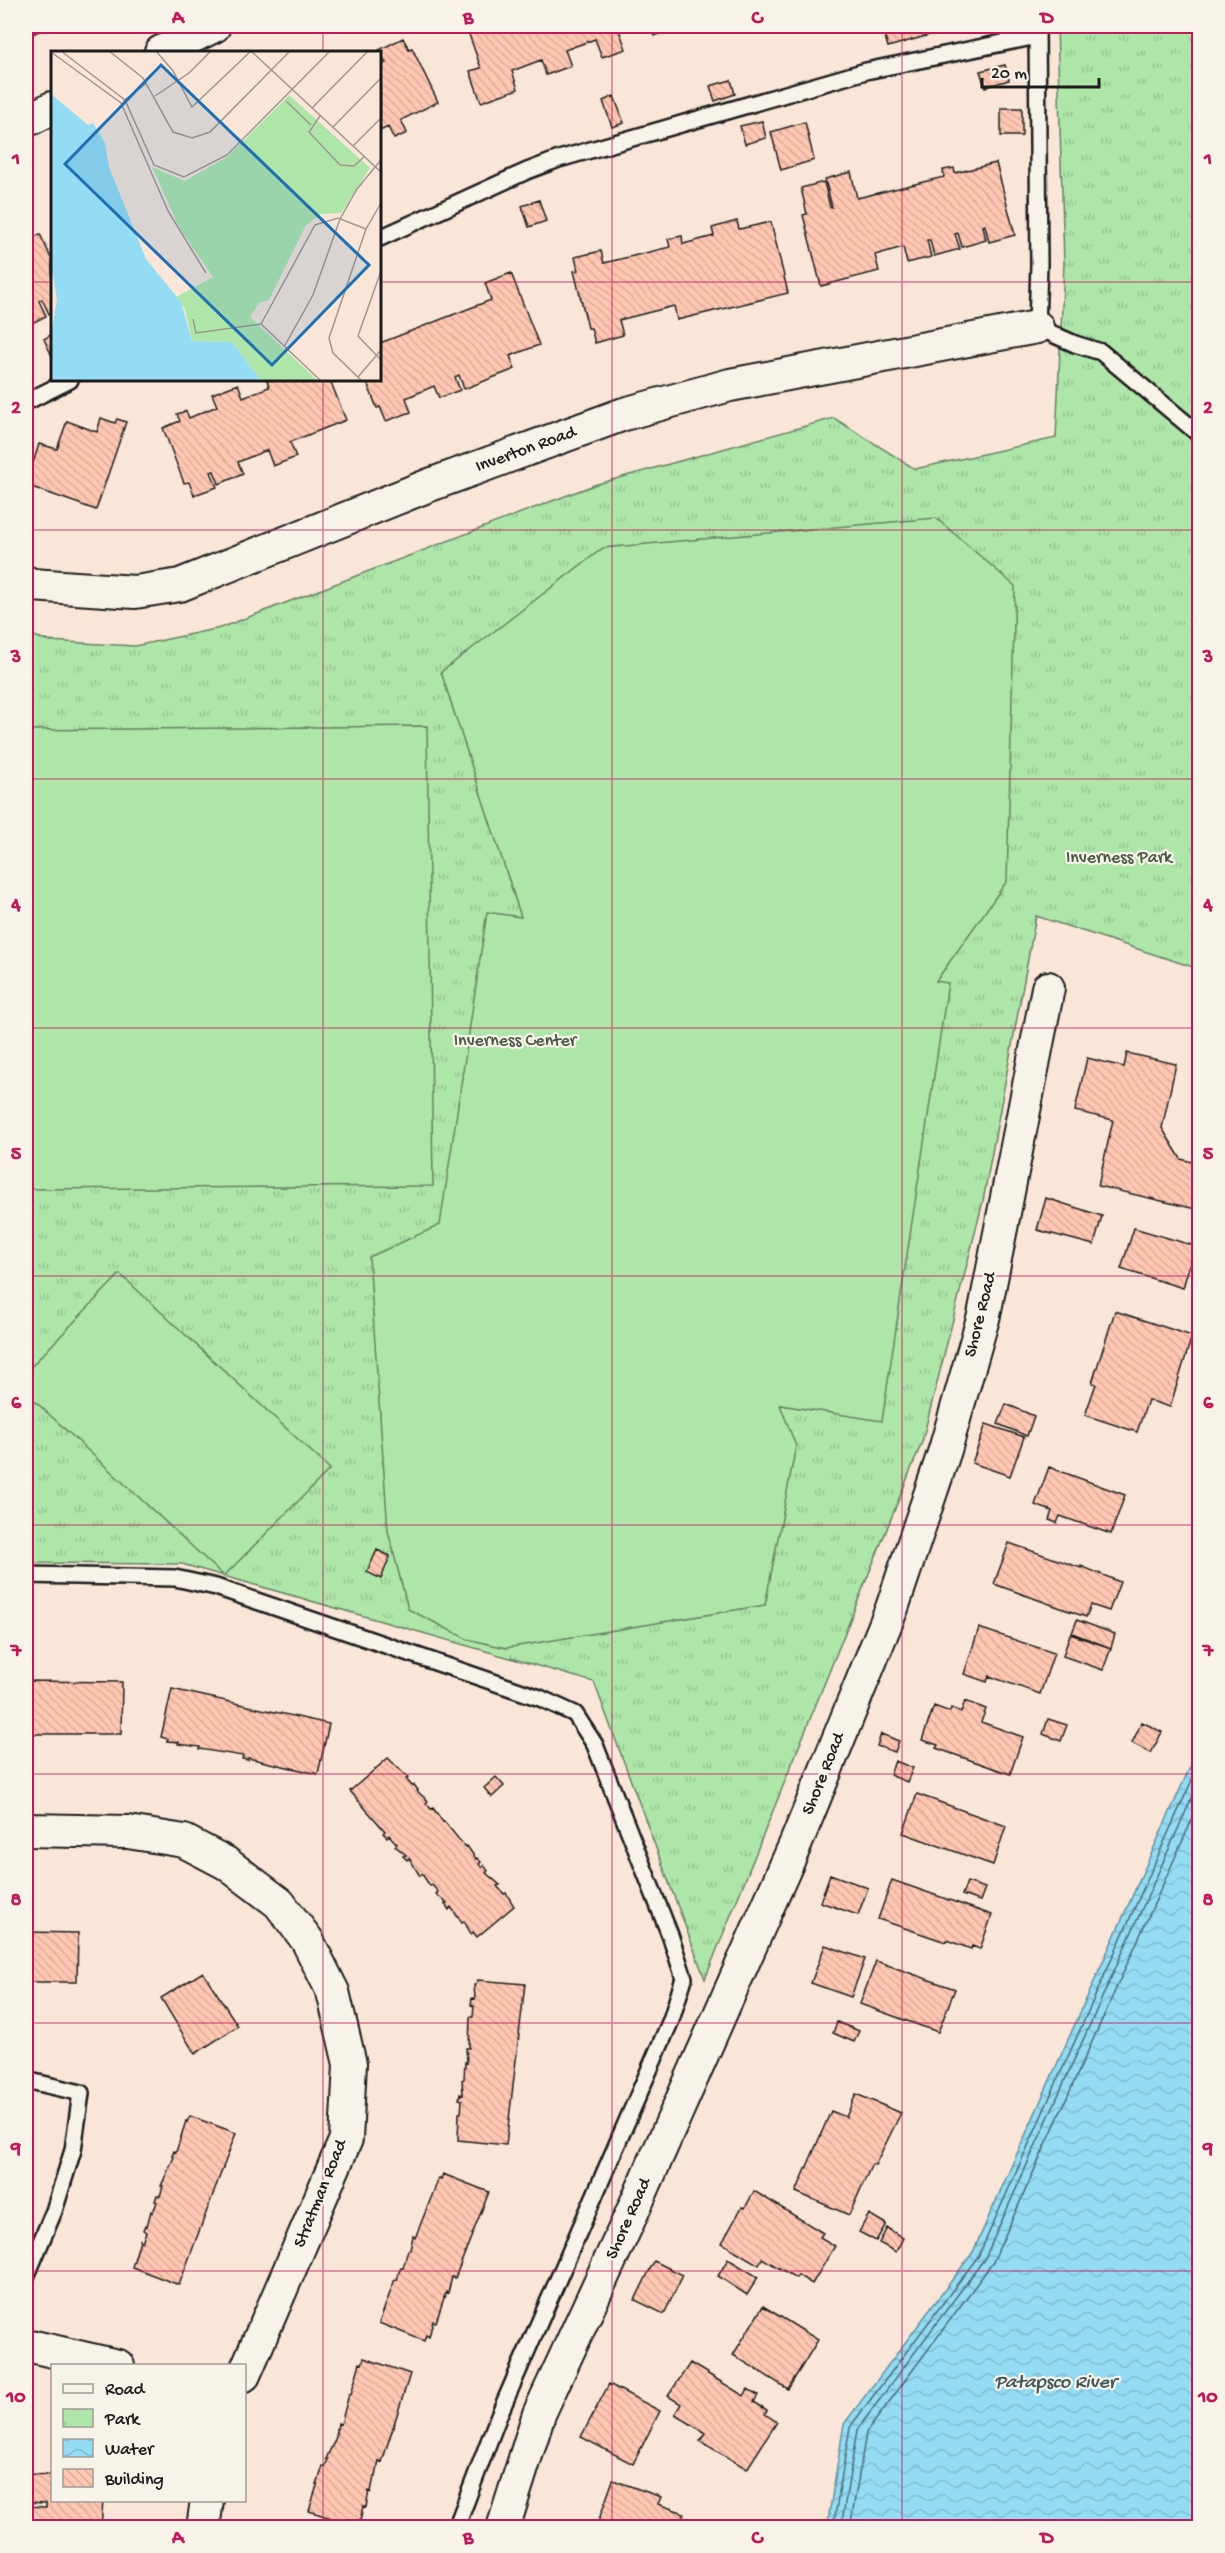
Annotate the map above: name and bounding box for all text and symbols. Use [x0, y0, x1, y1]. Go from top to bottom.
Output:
text: A [171, 8, 186, 31]
text: B [462, 8, 474, 31]
text: C [751, 8, 765, 31]
text: D [1038, 8, 1054, 31]
inset map [51, 51, 381, 381]
scale bar [982, 51, 1099, 89]
text: 20 m [991, 64, 1027, 85]
text: 1 [11, 149, 20, 172]
text: 1 [1203, 149, 1212, 172]
text: 2 [11, 398, 21, 421]
text: 2 [1203, 398, 1213, 421]
street label: Inverton Road [473, 422, 580, 478]
text: 3 [10, 647, 21, 670]
text: 3 [1202, 647, 1213, 670]
park label: Inverness Park [1066, 848, 1174, 869]
text: 4 [10, 895, 21, 918]
text: 4 [1202, 895, 1213, 918]
park label: Inverness Center [454, 1031, 578, 1052]
text: 5 [11, 1144, 22, 1167]
text: 5 [1203, 1144, 1214, 1167]
street label: Shore Road [960, 1269, 1002, 1360]
text: 6 [11, 1393, 22, 1416]
text: 6 [1203, 1393, 1214, 1416]
text: 7 [10, 1641, 23, 1664]
text: 7 [1202, 1641, 1215, 1664]
street label: Shore Road [798, 1729, 850, 1818]
text: 8 [11, 1890, 22, 1913]
text: 8 [1203, 1890, 1214, 1913]
street label: Stratman Road [290, 2136, 353, 2251]
text: 9 [10, 2139, 21, 2162]
text: 9 [1202, 2139, 1213, 2162]
street label: Shore Road [602, 2174, 657, 2263]
legend [51, 2364, 246, 2502]
water label: Patapsco River [994, 2372, 1120, 2395]
text: Road [105, 2380, 146, 2401]
text: 10 [5, 2387, 26, 2410]
text: 10 [1197, 2387, 1218, 2410]
text: Park [104, 2410, 141, 2431]
text: Water [105, 2440, 155, 2461]
text: Building [104, 2470, 164, 2491]
text: A [171, 2528, 186, 2551]
text: B [462, 2528, 474, 2551]
text: C [751, 2528, 765, 2551]
text: D [1038, 2528, 1054, 2551]

